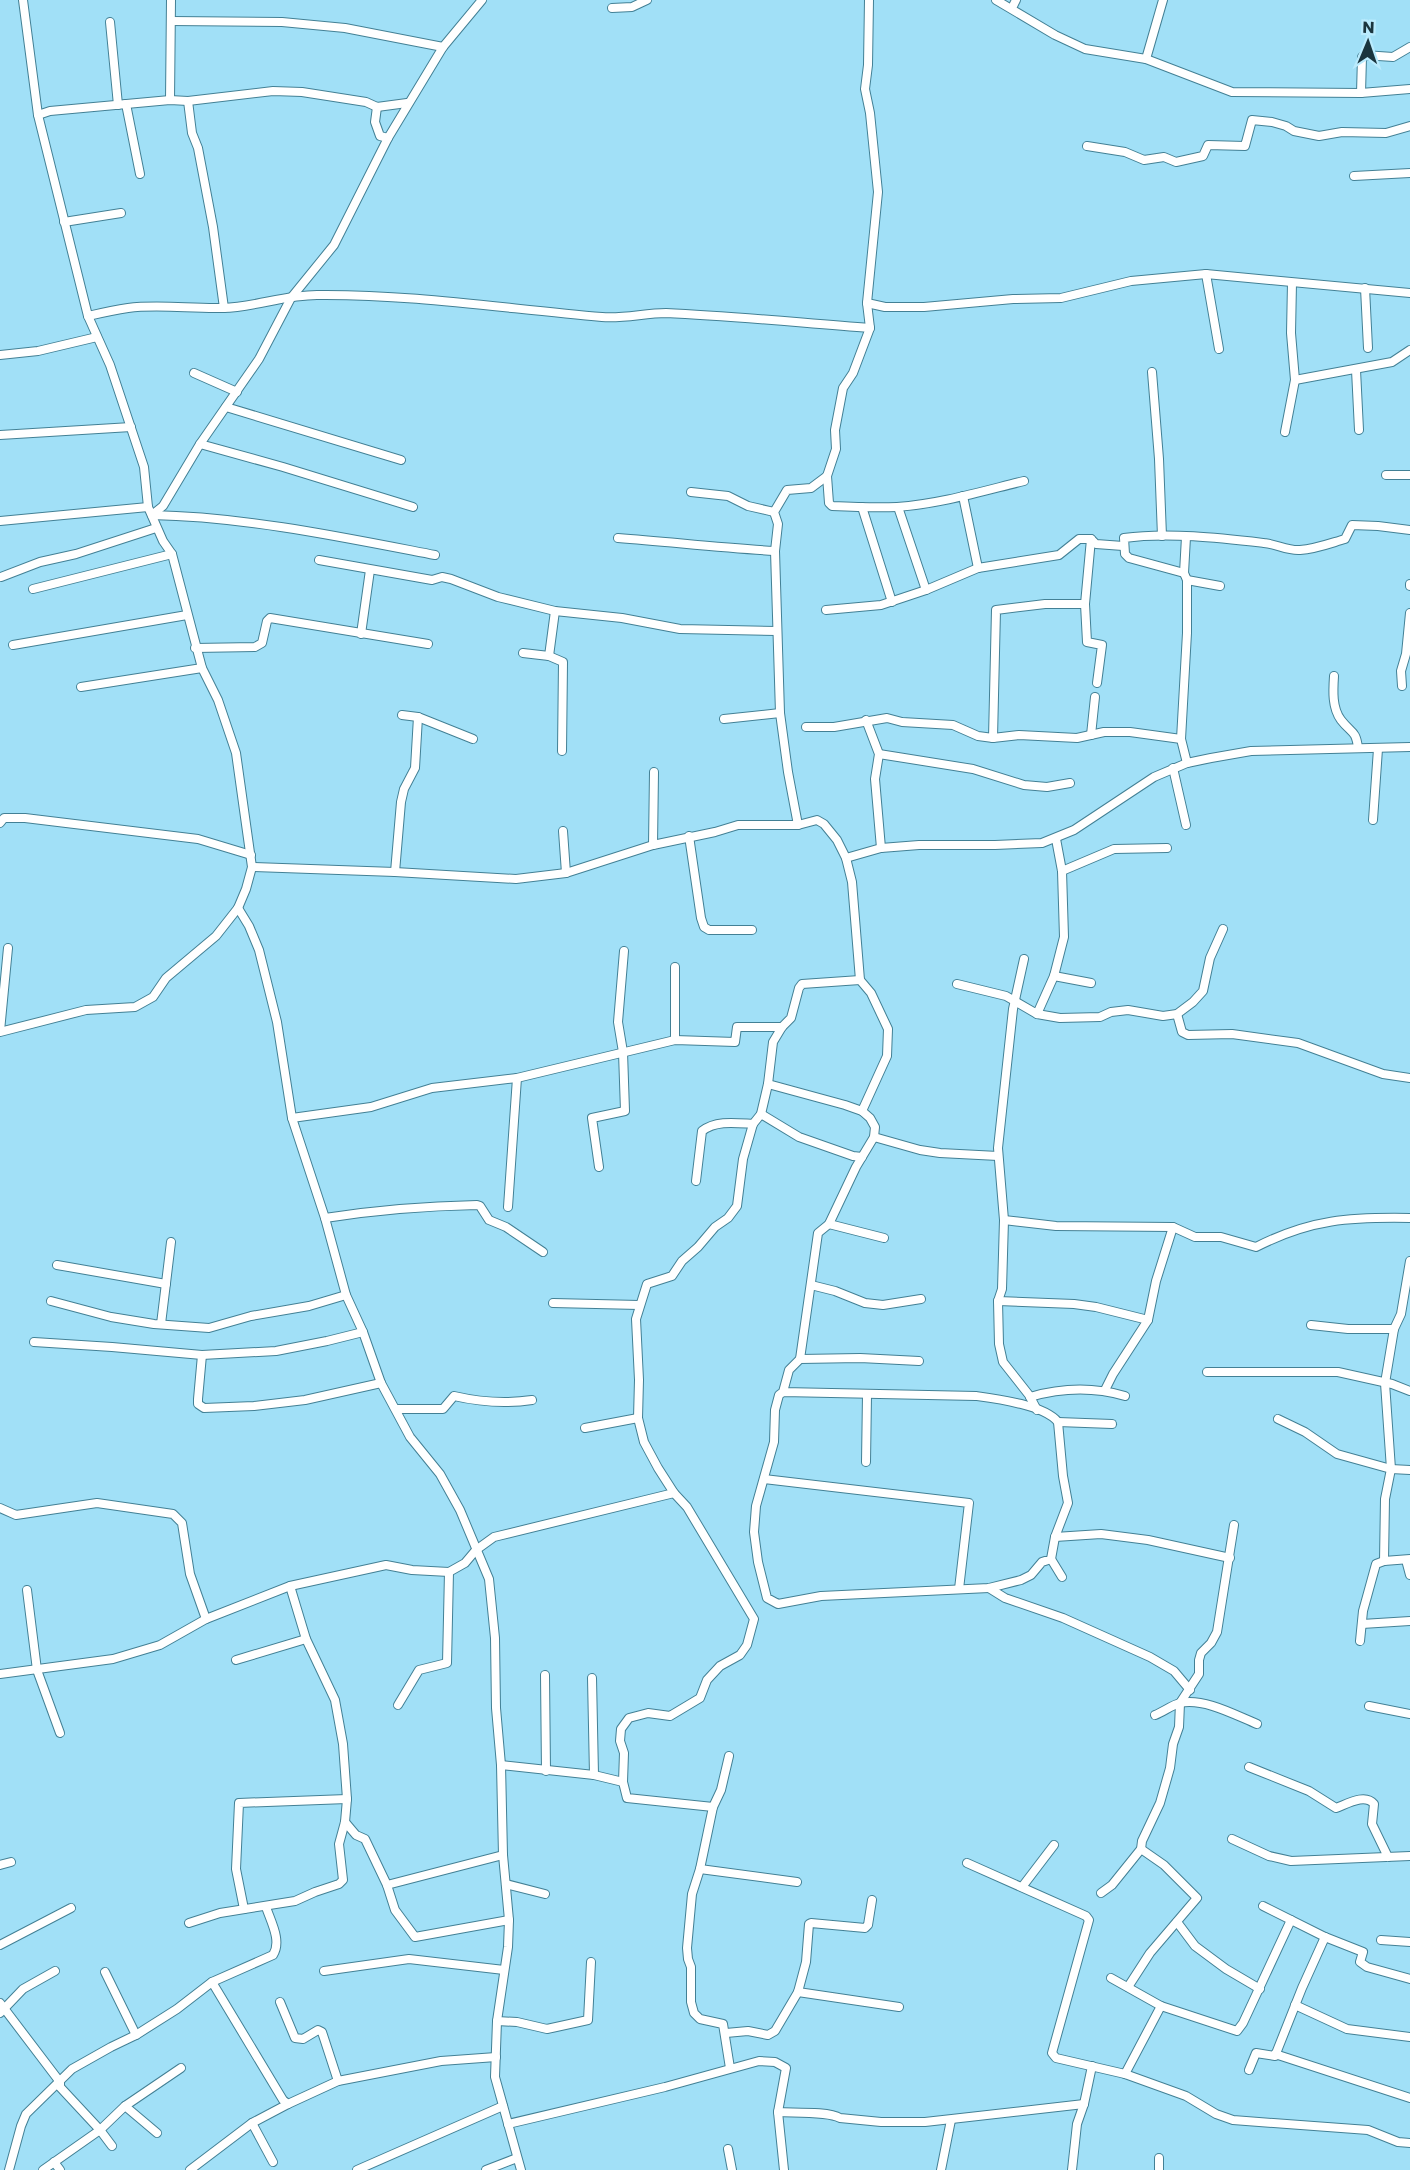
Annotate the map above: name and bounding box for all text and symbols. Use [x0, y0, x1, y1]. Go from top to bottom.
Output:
north arrow [1338, 12, 1398, 72]
text: N [1362, 16, 1375, 39]

